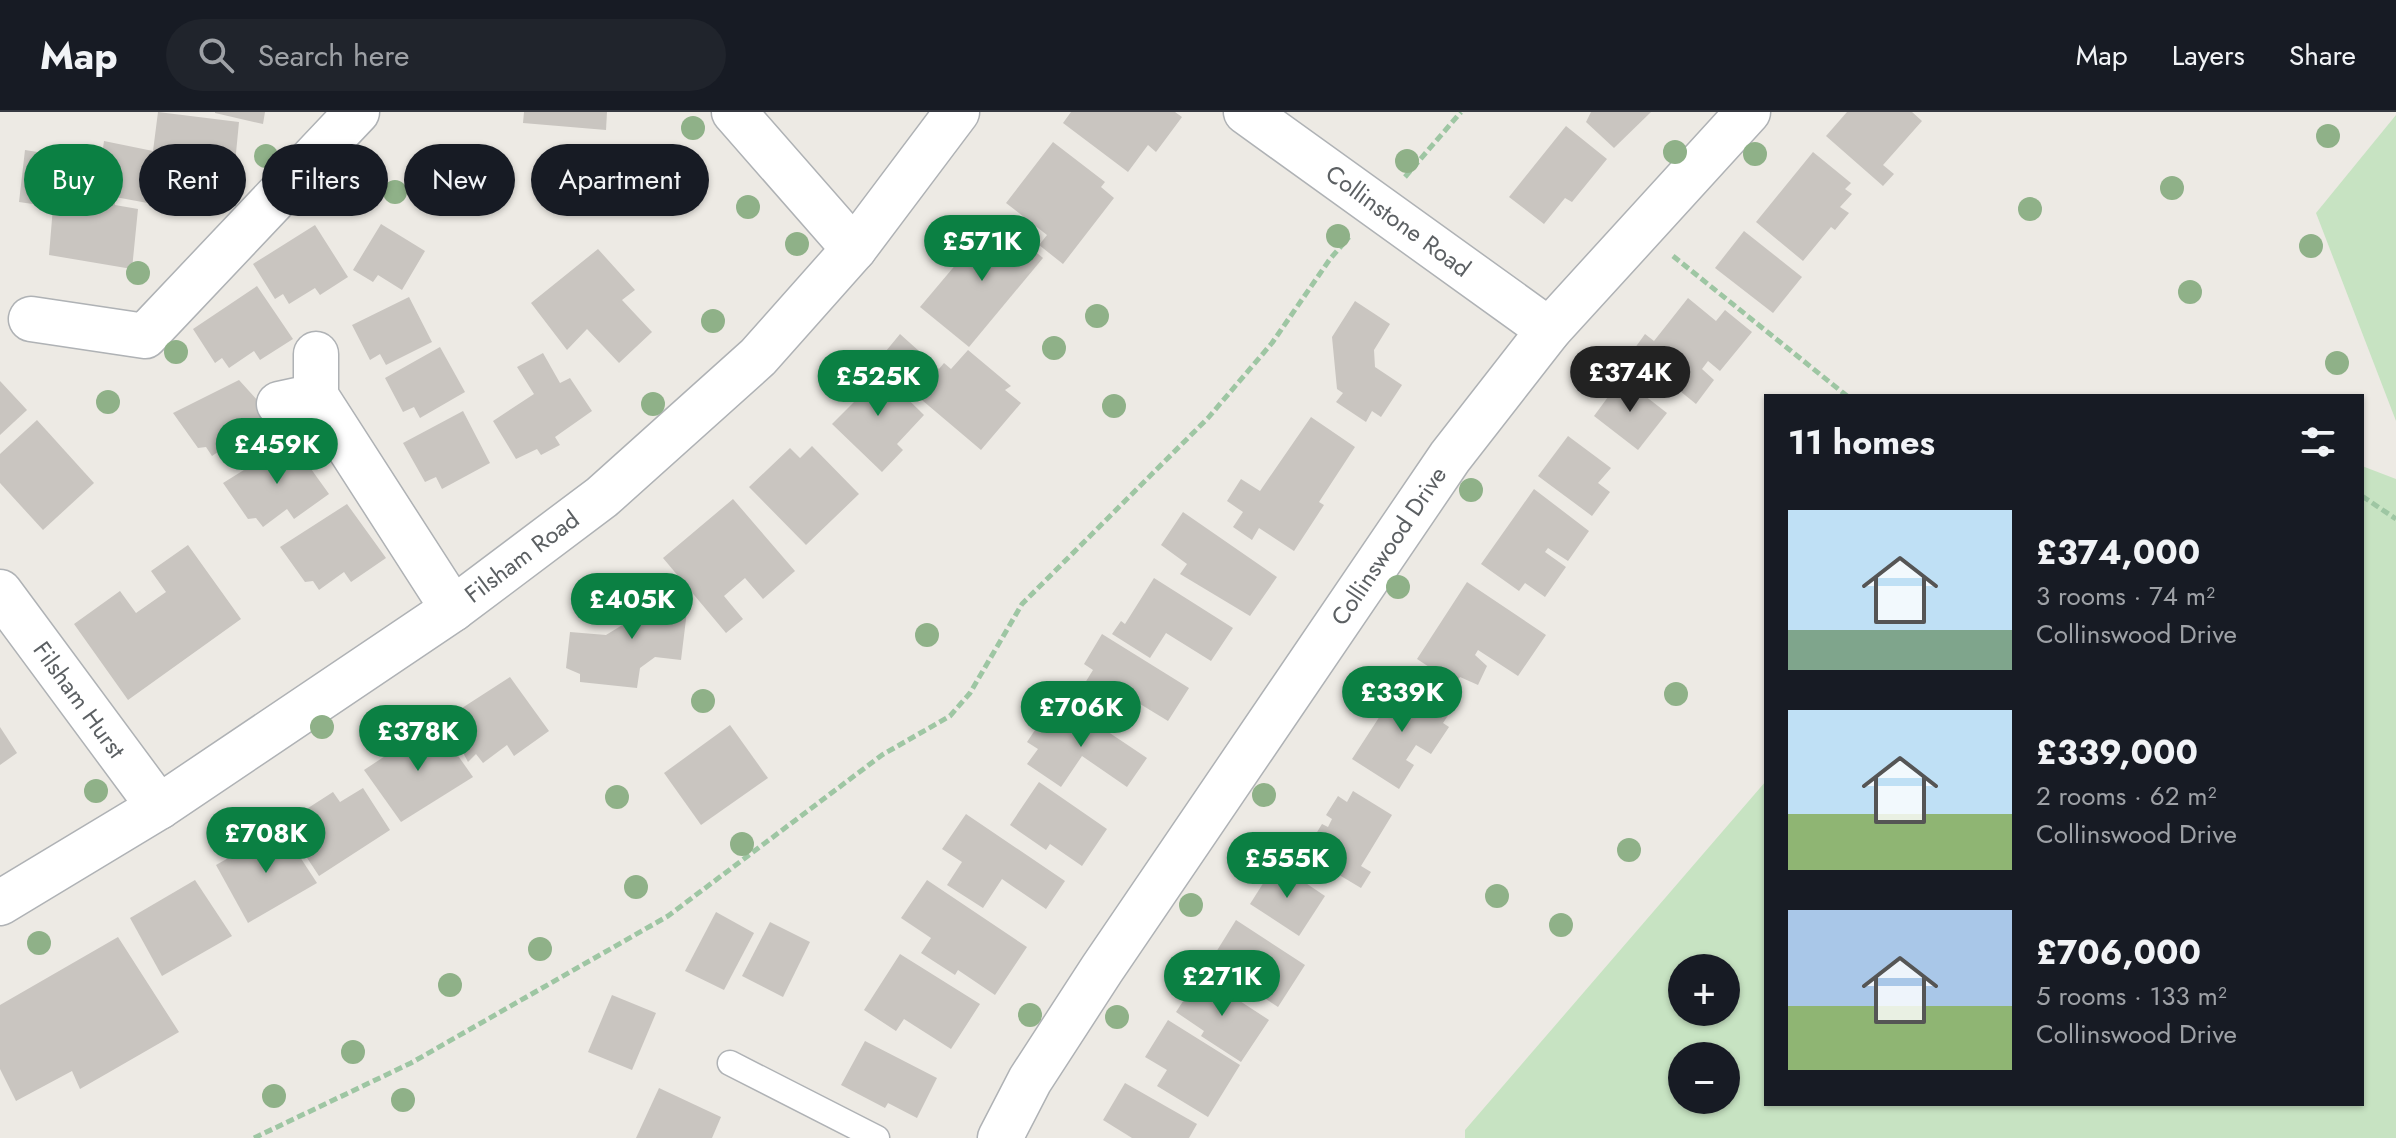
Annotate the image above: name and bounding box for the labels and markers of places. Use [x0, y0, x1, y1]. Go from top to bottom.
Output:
pin: £571K [926, 215, 1038, 283]
pin: £374K [1574, 346, 1686, 414]
pin: £525K [822, 350, 934, 418]
pin: £459K [221, 418, 333, 486]
pin: £405K [576, 573, 688, 641]
pin: £339K [1346, 666, 1458, 734]
pin: £706K [1025, 681, 1137, 749]
pin: £378K [362, 705, 474, 773]
pin: £708K [210, 807, 322, 875]
pin: £555K [1231, 832, 1343, 900]
pin: £271K [1166, 950, 1278, 1018]

